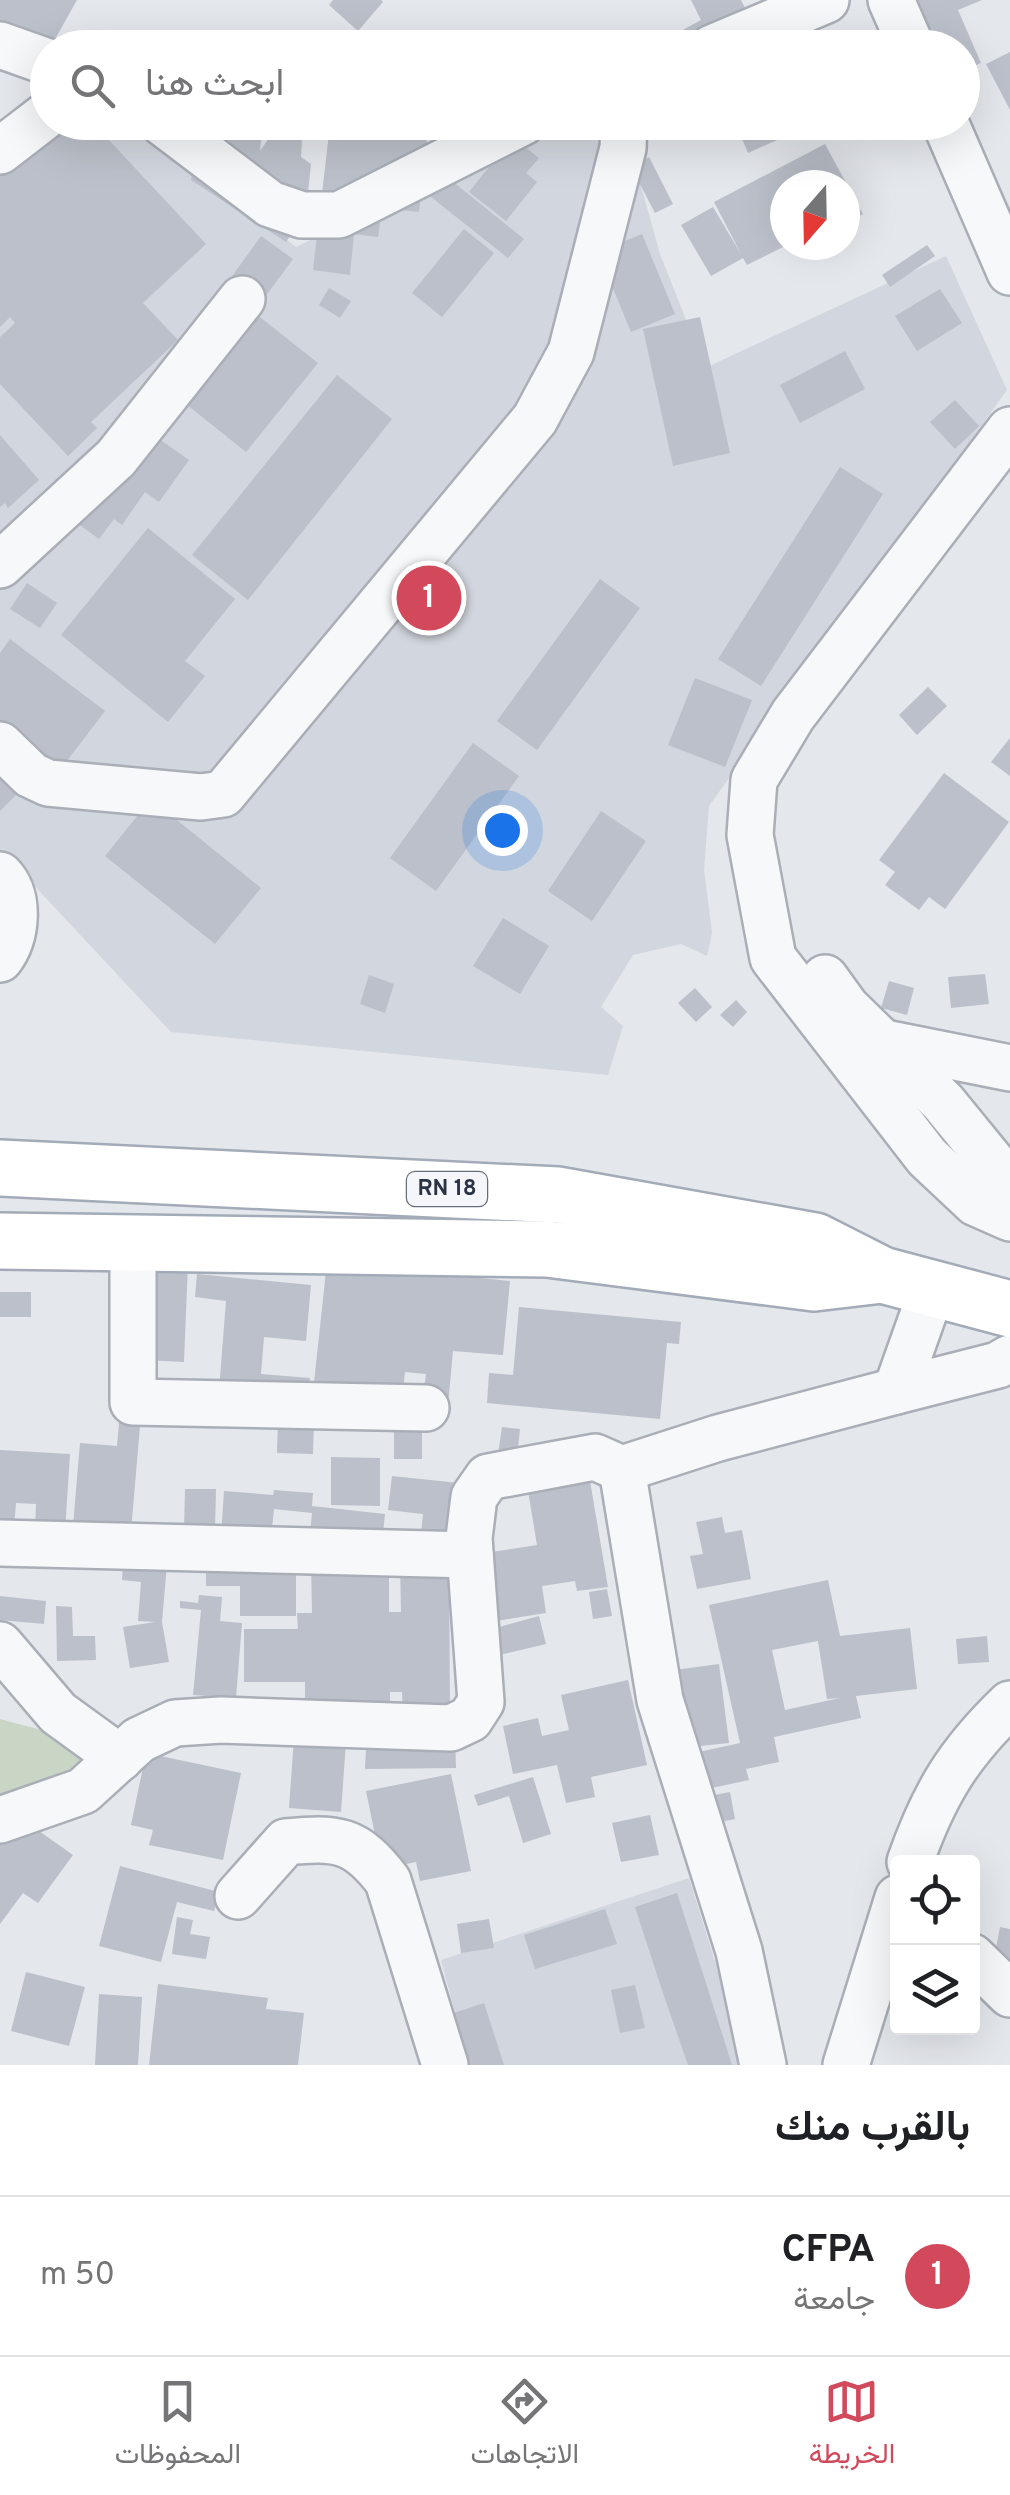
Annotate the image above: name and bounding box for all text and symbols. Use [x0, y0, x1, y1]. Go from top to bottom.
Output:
search box [30, 30, 980, 140]
icon: search [65, 58, 120, 113]
text: ابحث هنا [145, 61, 284, 110]
north arrow [770, 170, 860, 260]
pin: 1 [396, 560, 462, 636]
your location [477, 805, 528, 856]
road number: RN 18 [407, 1172, 487, 1206]
map controls [890, 1855, 980, 2035]
button: locate [890, 1855, 980, 1945]
button: layers [890, 1945, 980, 2035]
text: بالقرب منك [775, 2103, 970, 2156]
text: CFPA [782, 2227, 875, 2276]
text: 50 m [40, 2256, 115, 2296]
text: 1 [931, 2256, 944, 2296]
text: جامعة [793, 2281, 875, 2321]
tab: المحفوظات [115, 2374, 241, 2478]
tab: الاتجاهات [470, 2374, 579, 2478]
tab: الخريطة [809, 2374, 895, 2478]

